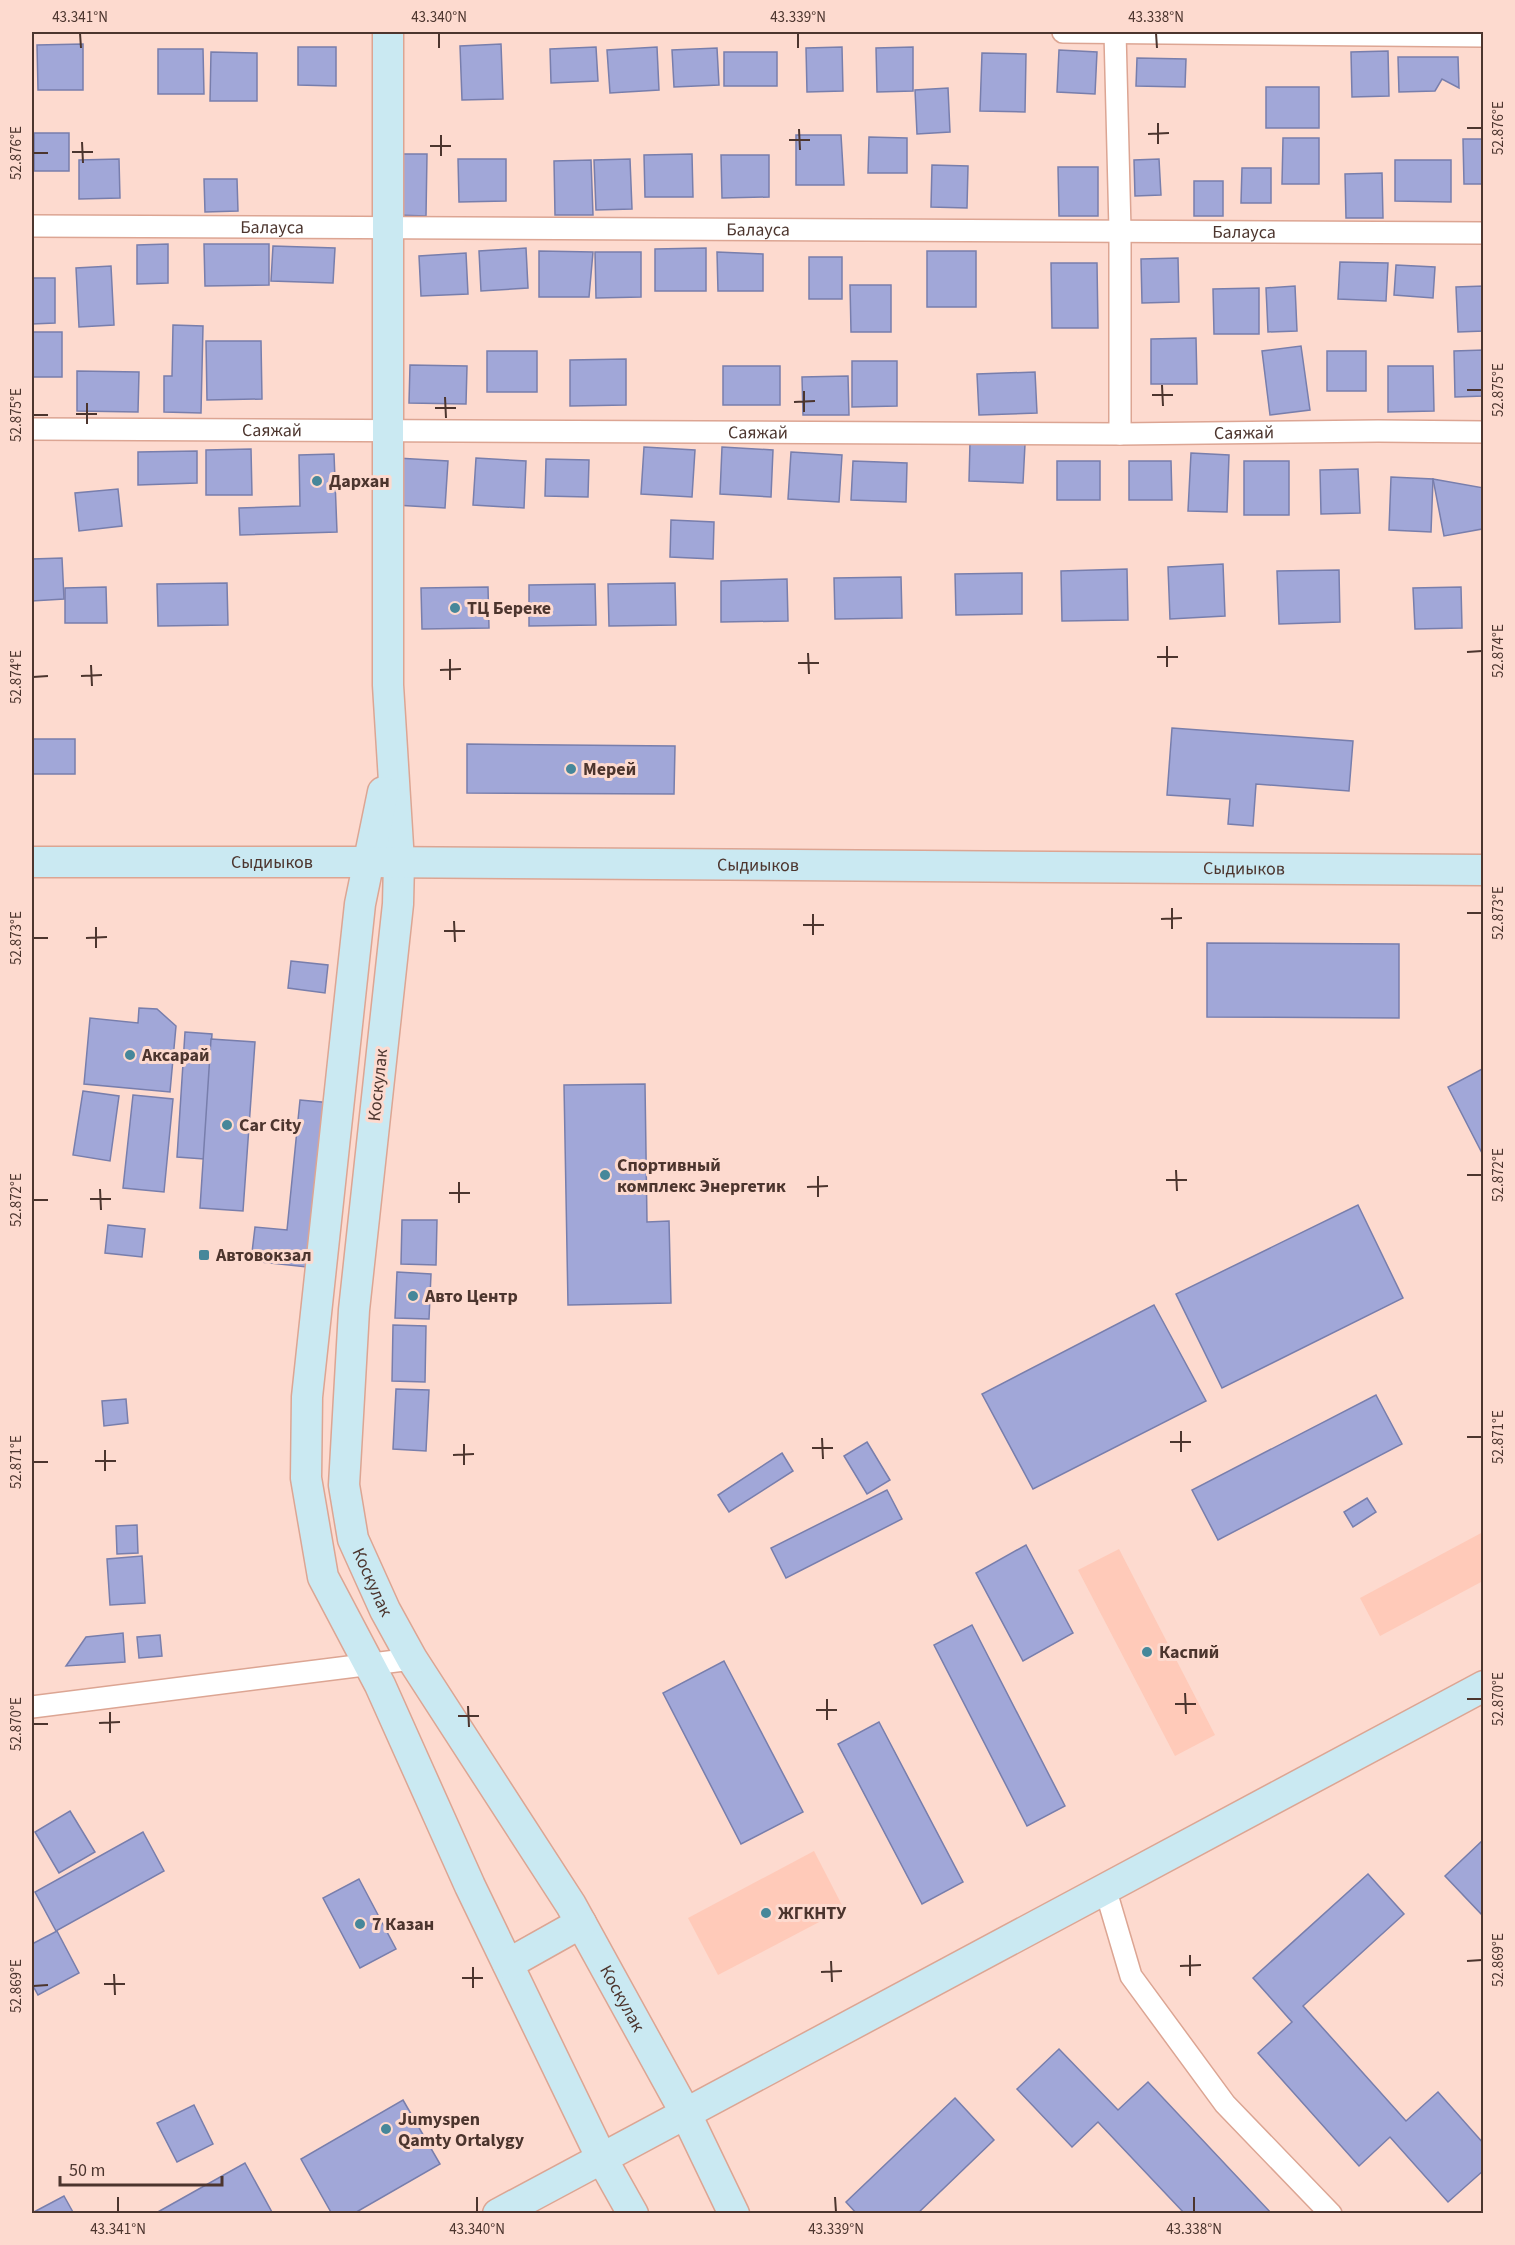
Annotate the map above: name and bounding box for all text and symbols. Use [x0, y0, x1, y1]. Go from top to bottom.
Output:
text: 43.341°N [52, 7, 108, 28]
text: 43.340°N [411, 7, 467, 28]
text: 43.339°N [770, 7, 826, 28]
text: 43.338°N [1128, 7, 1184, 28]
text: 52.876°E [1488, 101, 1509, 155]
text: 52.876°E [6, 126, 27, 180]
street label: Балауса [240, 215, 304, 240]
street label: Балауса [726, 217, 790, 242]
street label: Балауса [1212, 219, 1276, 244]
text: 52.875°E [1488, 363, 1509, 417]
text: 52.875°E [6, 388, 27, 442]
street label: Саяжай [242, 417, 302, 443]
street label: Саяжай [728, 420, 788, 445]
street label: Саяжай [1214, 420, 1274, 445]
place label: Дархан [329, 469, 390, 494]
marker: Дархан [310, 474, 324, 488]
place label: ТЦ Береке [467, 596, 551, 621]
marker: ТЦ Береке [448, 601, 462, 615]
text: 52.874°E [1488, 624, 1509, 678]
text: 52.874°E [6, 650, 27, 704]
place label: Мерей [583, 757, 636, 782]
marker: Мерей [564, 762, 578, 776]
street label: Сыдиыков [231, 850, 313, 875]
street label: Сыдиыков [717, 852, 799, 878]
street label: Сыдиыков [1203, 855, 1285, 881]
text: 52.873°E [1488, 886, 1509, 940]
text: 52.873°E [6, 911, 27, 965]
place label: Аксарай [141, 1043, 210, 1068]
street label: Коскулак [362, 1047, 394, 1122]
marker: Аксарай [123, 1048, 137, 1062]
place label: Car City [239, 1113, 302, 1138]
marker: Car City [220, 1118, 234, 1132]
text: 52.872°E [1488, 1148, 1509, 1202]
place label: Спортивный комплекс Энергетик [617, 1153, 786, 1199]
marker: Спортивный комплекс Энергетик [598, 1168, 612, 1182]
text: 52.872°E [6, 1173, 27, 1227]
place label: Автовокзал [215, 1243, 312, 1268]
marker: Автовокзал [197, 1248, 211, 1262]
place label: Авто Центр [424, 1284, 518, 1309]
marker: Авто Центр [406, 1289, 420, 1303]
text: 52.871°E [1488, 1410, 1509, 1464]
text: 52.871°E [6, 1435, 27, 1489]
street label: Коскулак [346, 1544, 399, 1621]
place label: Каспий [1159, 1640, 1219, 1665]
marker: Каспий [1140, 1645, 1154, 1659]
text: 52.870°E [1488, 1672, 1509, 1726]
text: 52.870°E [6, 1697, 27, 1751]
place label: ЖГКНТУ [778, 1901, 847, 1926]
marker: ЖГКНТУ [759, 1906, 773, 1920]
place label: 7 Казан [372, 1912, 434, 1937]
marker: 7 Казан [353, 1917, 367, 1931]
text: 52.869°E [1488, 1933, 1509, 1987]
text: 52.869°E [6, 1959, 27, 2013]
street label: Коскулак [594, 1960, 651, 2036]
place label: Jumyspen Qamty Ortalygy [398, 2107, 525, 2153]
marker: Jumyspen Qamty Ortalygy [379, 2122, 393, 2136]
scale bar [60, 2149, 222, 2187]
text: 50 m [69, 2158, 105, 2183]
text: 43.341°N [90, 2219, 146, 2240]
text: 43.340°N [449, 2219, 505, 2240]
text: 43.339°N [808, 2219, 864, 2240]
text: 43.338°N [1166, 2219, 1222, 2240]

